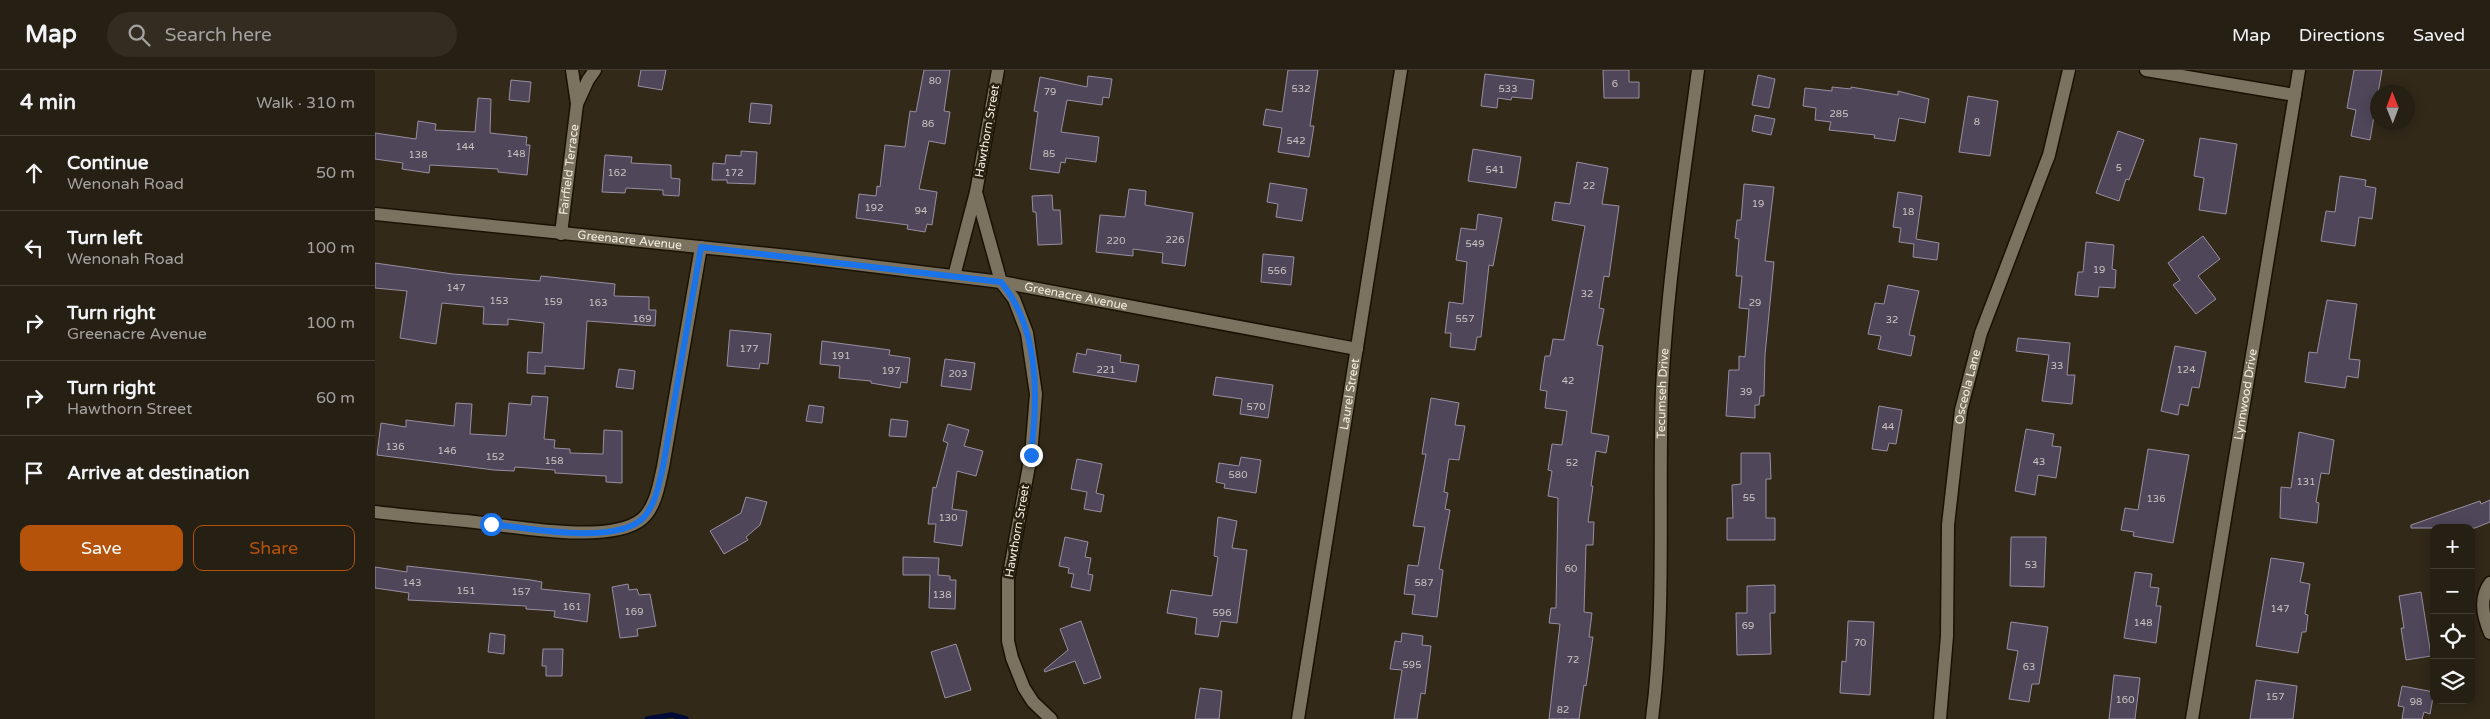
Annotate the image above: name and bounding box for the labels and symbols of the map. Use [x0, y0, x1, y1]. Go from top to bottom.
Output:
house number: 80 [929, 75, 941, 87]
house number: 6 [1612, 78, 1618, 90]
street label: Hawthorn Street [972, 83, 1002, 178]
house number: 532 [1292, 83, 1310, 95]
house number: 533 [1499, 83, 1517, 95]
north arrow [2370, 85, 2415, 130]
house number: 79 [1044, 86, 1056, 98]
house number: 285 [1830, 108, 1848, 120]
house number: 8 [1974, 116, 1980, 128]
house number: 86 [922, 118, 934, 130]
street label: Fairfield Terrace [556, 123, 581, 216]
house number: 542 [1287, 135, 1305, 147]
house number: 144 [456, 141, 474, 153]
house number: 148 [507, 148, 525, 160]
house number: 85 [1043, 148, 1055, 160]
house number: 138 [409, 149, 427, 161]
house number: 5 [2116, 162, 2122, 174]
house number: 541 [1486, 164, 1504, 176]
house number: 162 [608, 167, 626, 179]
house number: 172 [725, 167, 743, 179]
house number: 22 [1583, 180, 1595, 192]
house number: 19 [1752, 198, 1764, 210]
house number: 192 [865, 202, 883, 214]
house number: 94 [915, 205, 927, 217]
house number: 18 [1902, 206, 1914, 218]
street label: Greenacre Avenue [577, 228, 683, 252]
house number: 226 [1166, 234, 1184, 246]
house number: 220 [1107, 235, 1125, 247]
house number: 549 [1466, 238, 1484, 250]
house number: 19 [2093, 264, 2105, 276]
house number: 556 [1268, 265, 1286, 277]
street label: Greenacre Avenue [1023, 280, 1129, 313]
house number: 147 [447, 282, 465, 294]
house number: 32 [1581, 288, 1593, 300]
house number: 153 [490, 295, 508, 307]
house number: 159 [544, 296, 562, 308]
house number: 163 [589, 297, 607, 309]
house number: 29 [1749, 297, 1761, 309]
house number: 169 [633, 313, 651, 325]
house number: 557 [1456, 313, 1474, 325]
house number: 32 [1886, 314, 1898, 326]
house number: 177 [740, 343, 758, 355]
street label: Tecumseh Drive [1654, 347, 1672, 439]
street label: Osceola Lane [1952, 348, 1983, 425]
street label: Lynnwood Drive [2231, 348, 2260, 441]
house number: 191 [832, 350, 850, 362]
street label: Laurel Street [1337, 357, 1362, 431]
house number: 33 [2051, 360, 2063, 372]
house number: 221 [1097, 364, 1115, 376]
house number: 124 [2177, 364, 2195, 376]
house number: 197 [882, 365, 900, 377]
house number: 203 [949, 368, 967, 380]
house number: 42 [1562, 375, 1574, 387]
house number: 39 [1740, 386, 1752, 398]
house number: 570 [1247, 401, 1265, 413]
house number: 44 [1882, 421, 1894, 433]
house number: 136 [386, 441, 404, 453]
route end [1020, 444, 1043, 467]
house number: 146 [438, 445, 456, 457]
house number: 152 [486, 451, 504, 463]
house number: 158 [545, 455, 563, 467]
house number: 43 [2033, 456, 2045, 468]
house number: 52 [1566, 457, 1578, 469]
house number: 580 [1229, 469, 1247, 481]
house number: 131 [2297, 476, 2315, 488]
street label: Hawthorn Street [1002, 483, 1032, 578]
house number: 55 [1743, 492, 1755, 504]
house number: 136 [2147, 493, 2165, 505]
house number: 130 [939, 512, 957, 524]
route start [480, 513, 503, 536]
house number: 53 [2025, 559, 2037, 571]
house number: 60 [1565, 563, 1577, 575]
house number: 143 [403, 577, 421, 589]
house number: 587 [1415, 577, 1433, 589]
house number: 151 [457, 585, 475, 597]
house number: 157 [512, 586, 530, 598]
house number: 138 [933, 589, 951, 601]
house number: 161 [563, 601, 581, 613]
house number: 147 [2271, 603, 2289, 615]
house number: 169 [625, 606, 643, 618]
house number: 596 [1213, 607, 1231, 619]
house number: 148 [2134, 617, 2152, 629]
house number: 69 [1742, 620, 1754, 632]
house number: 70 [1854, 637, 1866, 649]
house number: 72 [1567, 654, 1579, 666]
house number: 595 [1403, 659, 1421, 671]
house number: 63 [2023, 661, 2035, 673]
house number: 157 [2266, 691, 2284, 703]
house number: 160 [2116, 694, 2134, 706]
house number: 98 [2410, 696, 2422, 708]
house number: 82 [1557, 704, 1569, 716]

